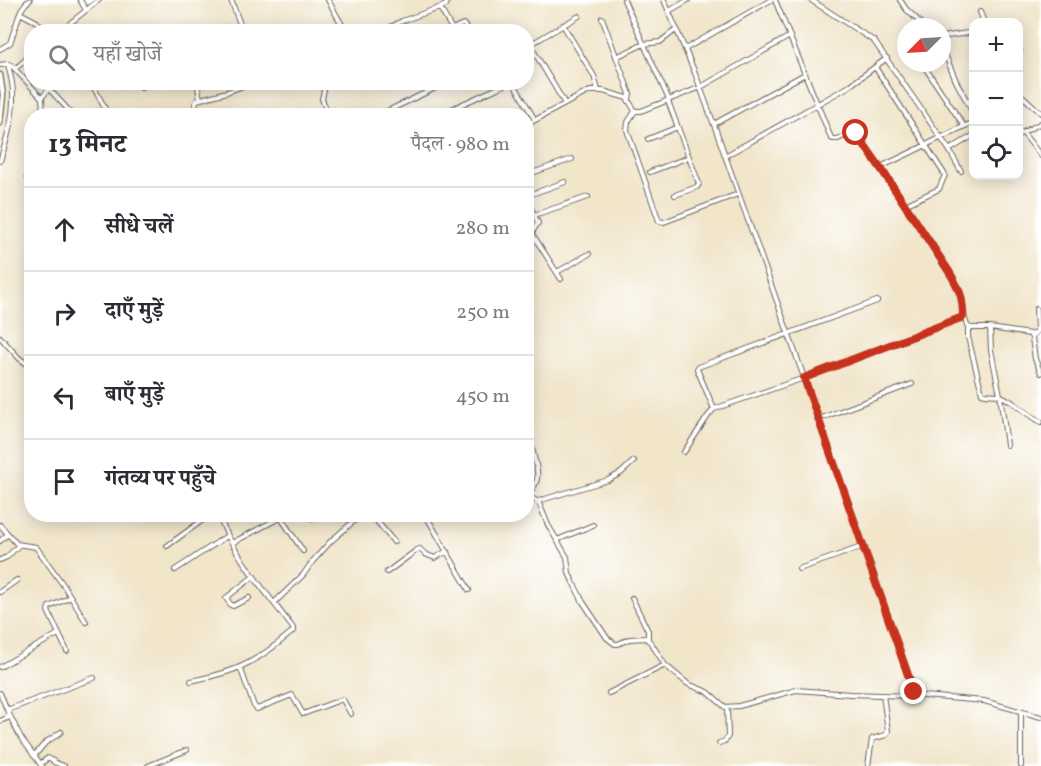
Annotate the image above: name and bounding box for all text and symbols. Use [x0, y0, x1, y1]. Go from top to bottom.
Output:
north arrow [897, 18, 951, 72]
map controls [969, 18, 1023, 180]
button: + [969, 18, 1023, 72]
search box [24, 24, 534, 90]
text: यहाँ खोजें [93, 40, 162, 71]
icon: search [45, 41, 78, 74]
button: − [969, 72, 1023, 126]
route start [842, 119, 868, 145]
button: locate [969, 126, 1023, 180]
text: 13 मिनट [48, 127, 126, 163]
text: पैदल · 980 m [411, 131, 510, 159]
text: सीधे चलें [105, 212, 173, 243]
icon: ahead [48, 213, 81, 246]
text: 280 m [455, 215, 510, 243]
text: दाएँ मुड़ें [105, 296, 163, 327]
icon: right [48, 297, 81, 330]
text: 250 m [456, 299, 510, 327]
text: बाएँ मुड़ें [105, 380, 164, 411]
icon: left [48, 381, 81, 414]
text: 450 m [456, 383, 510, 411]
text: गंतव्य पर पहुँचे [105, 464, 216, 495]
icon: arrive [48, 465, 81, 498]
route end [900, 678, 926, 704]

